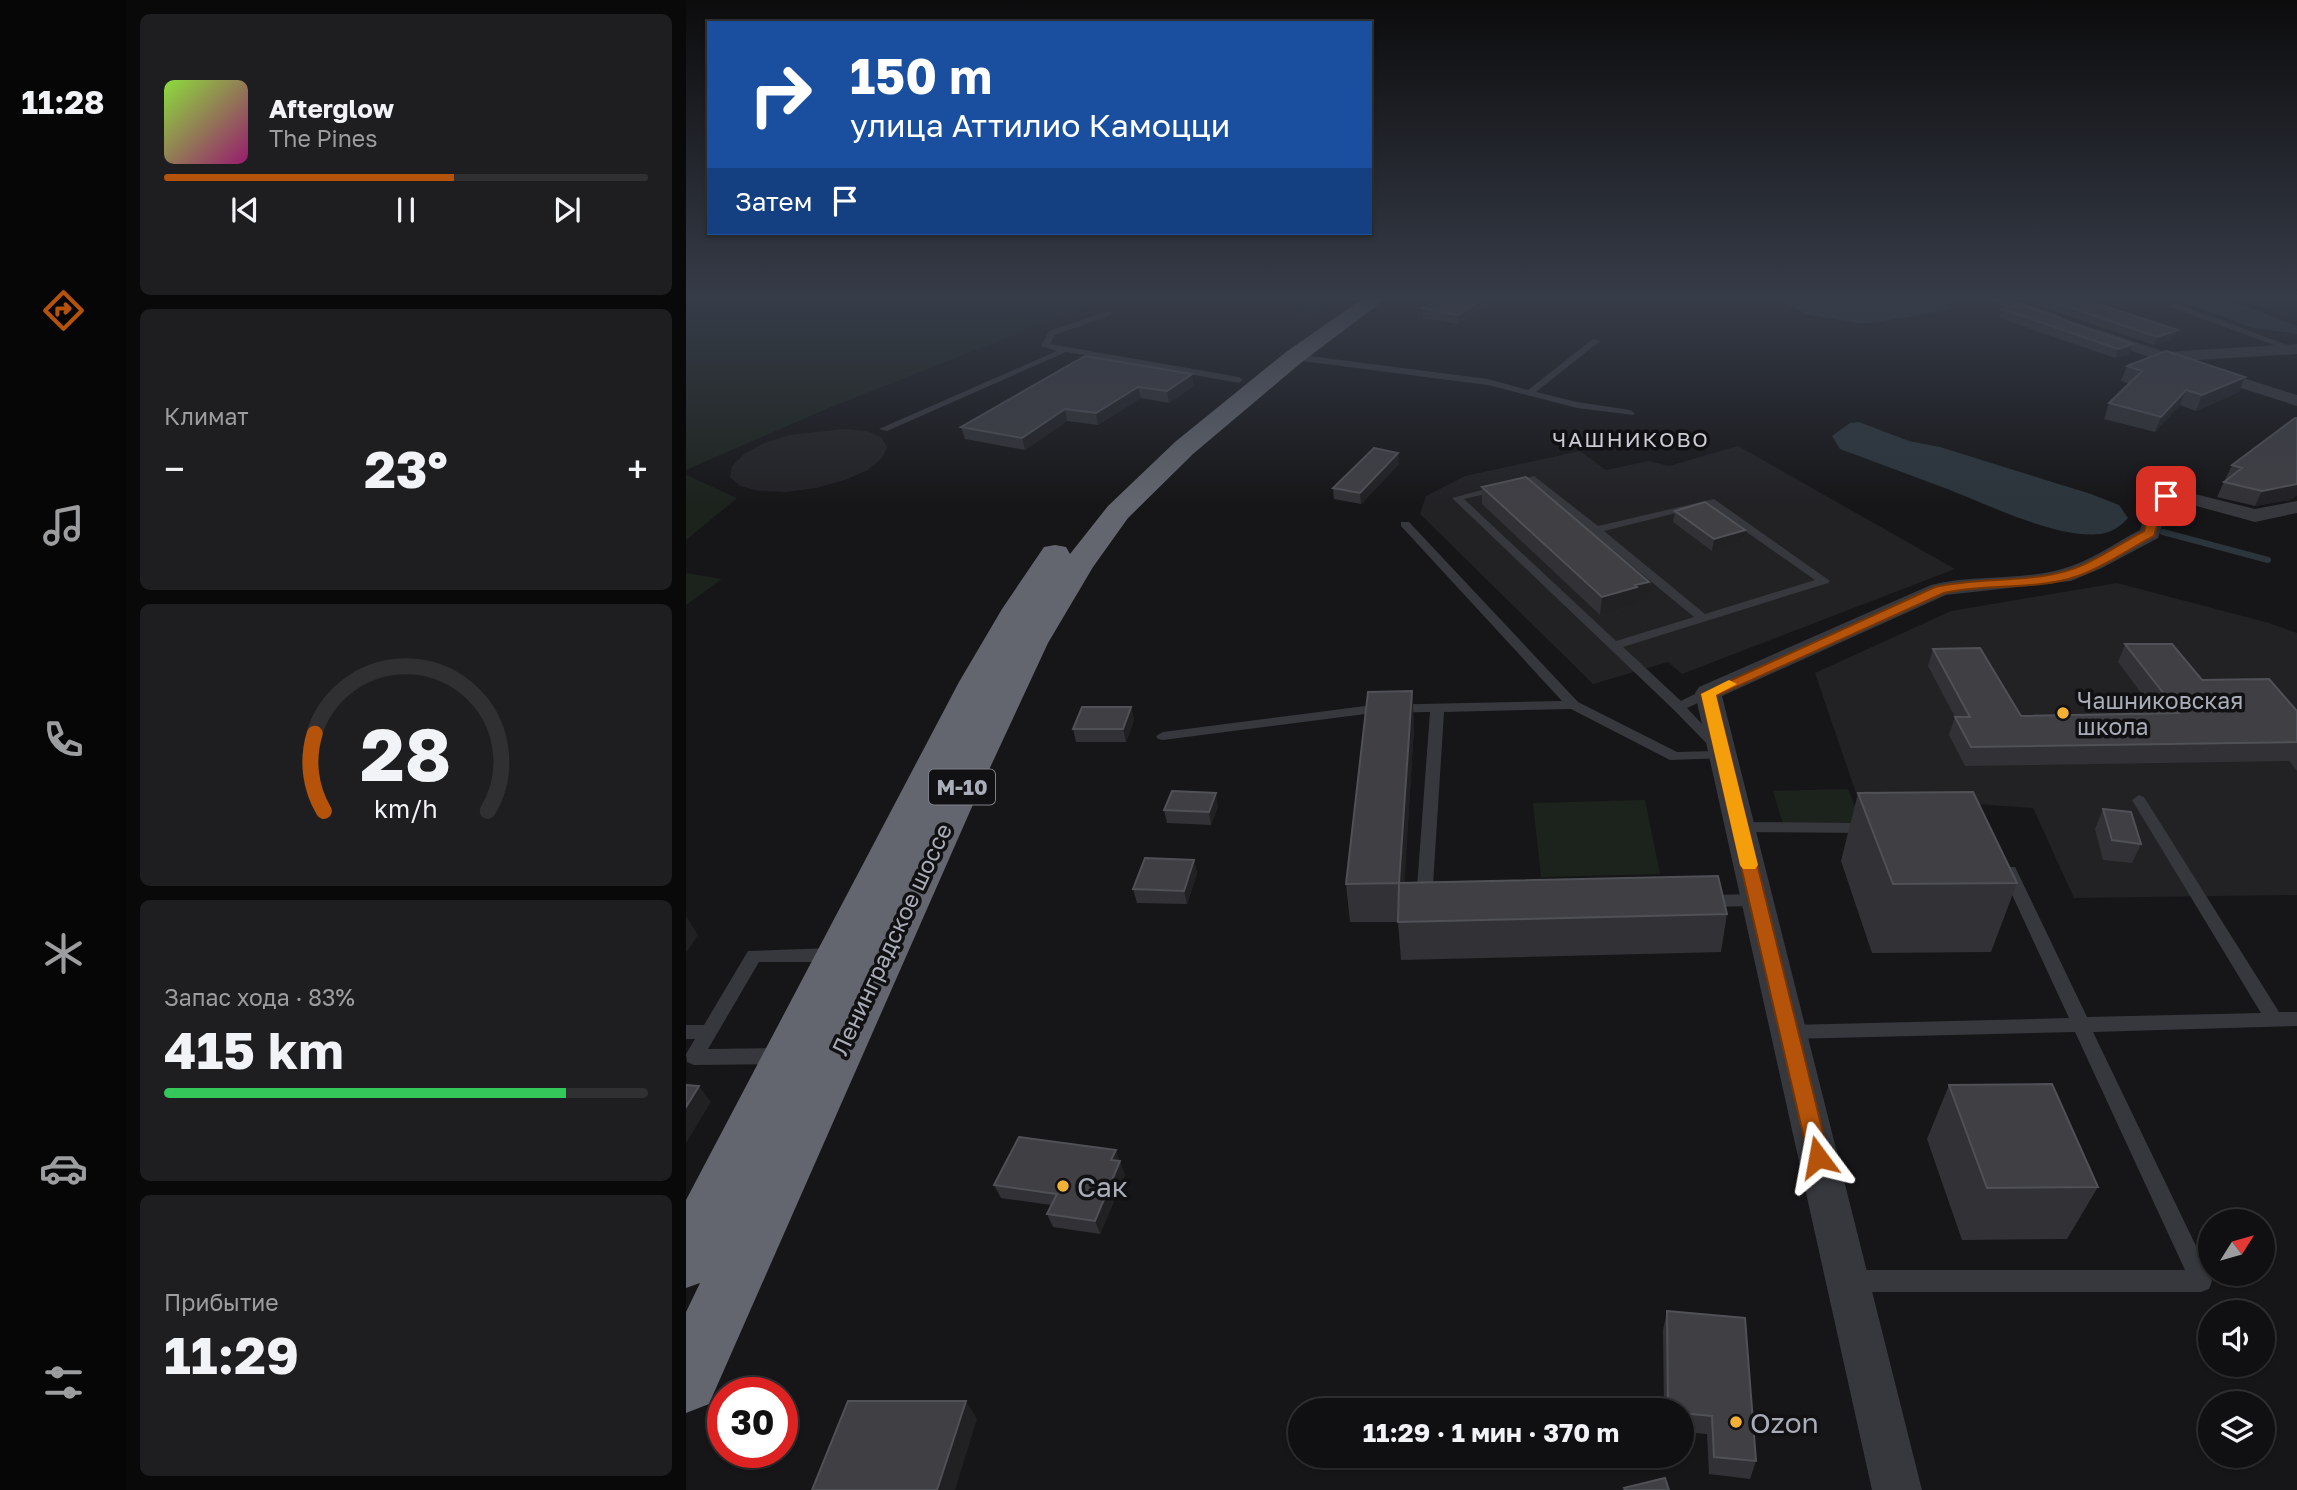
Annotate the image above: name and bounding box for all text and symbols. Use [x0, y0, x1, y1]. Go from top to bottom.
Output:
text: 150 m [850, 46, 992, 105]
icon: right [735, 49, 826, 140]
text: 11:28 [21, 83, 105, 121]
text: Afterglow [269, 93, 394, 124]
text: улица Аттилио Камоцци [850, 106, 1230, 144]
text: The Pines [269, 124, 377, 152]
icon: arrive [826, 182, 864, 220]
text: Затем [735, 186, 812, 217]
icon: previous [226, 191, 264, 229]
icon: pause [387, 191, 425, 229]
icon: next [548, 191, 586, 229]
icon: directions [39, 286, 88, 335]
text: Климат [164, 402, 249, 430]
district label: ЧАШНИКОВО [1552, 426, 1710, 452]
text: 23° [364, 437, 448, 499]
text: − [164, 446, 185, 491]
text: + [627, 446, 648, 491]
pin [2136, 466, 2196, 526]
icon: arrive [2147, 477, 2185, 515]
icon: music [39, 501, 88, 550]
place label: Чашниковская школа [2077, 686, 2243, 740]
marker: Чашниковская школа [2055, 705, 2071, 721]
text: 28 [361, 710, 452, 797]
icon: phone [39, 715, 88, 764]
road number: М-10 [929, 770, 995, 804]
text: km/h [374, 793, 438, 824]
street label: Ленинградское шоссе [825, 819, 957, 1059]
icon: climate [39, 929, 88, 978]
text: Запас хода · 83% [164, 983, 355, 1011]
text: 415 km [164, 1018, 344, 1080]
position arrow [1781, 1120, 1855, 1194]
icon: car [39, 1144, 88, 1193]
place label: Сак [1077, 1170, 1128, 1203]
marker: Сак [1055, 1178, 1071, 1194]
north arrow [2198, 1209, 2275, 1286]
map controls [2198, 1209, 2275, 1468]
text: Прибытие [164, 1288, 279, 1316]
button: sound [2198, 1300, 2275, 1377]
text: 11:29 [164, 1323, 299, 1385]
icon: filters [39, 1358, 88, 1407]
speed limit sign: 30 [707, 1377, 798, 1468]
button: layers [2198, 1391, 2275, 1468]
place label: Ozon [1750, 1406, 1819, 1439]
marker: Ozon [1728, 1414, 1744, 1430]
text: 11:29 · 1 мин · 370 m [1363, 1417, 1619, 1448]

